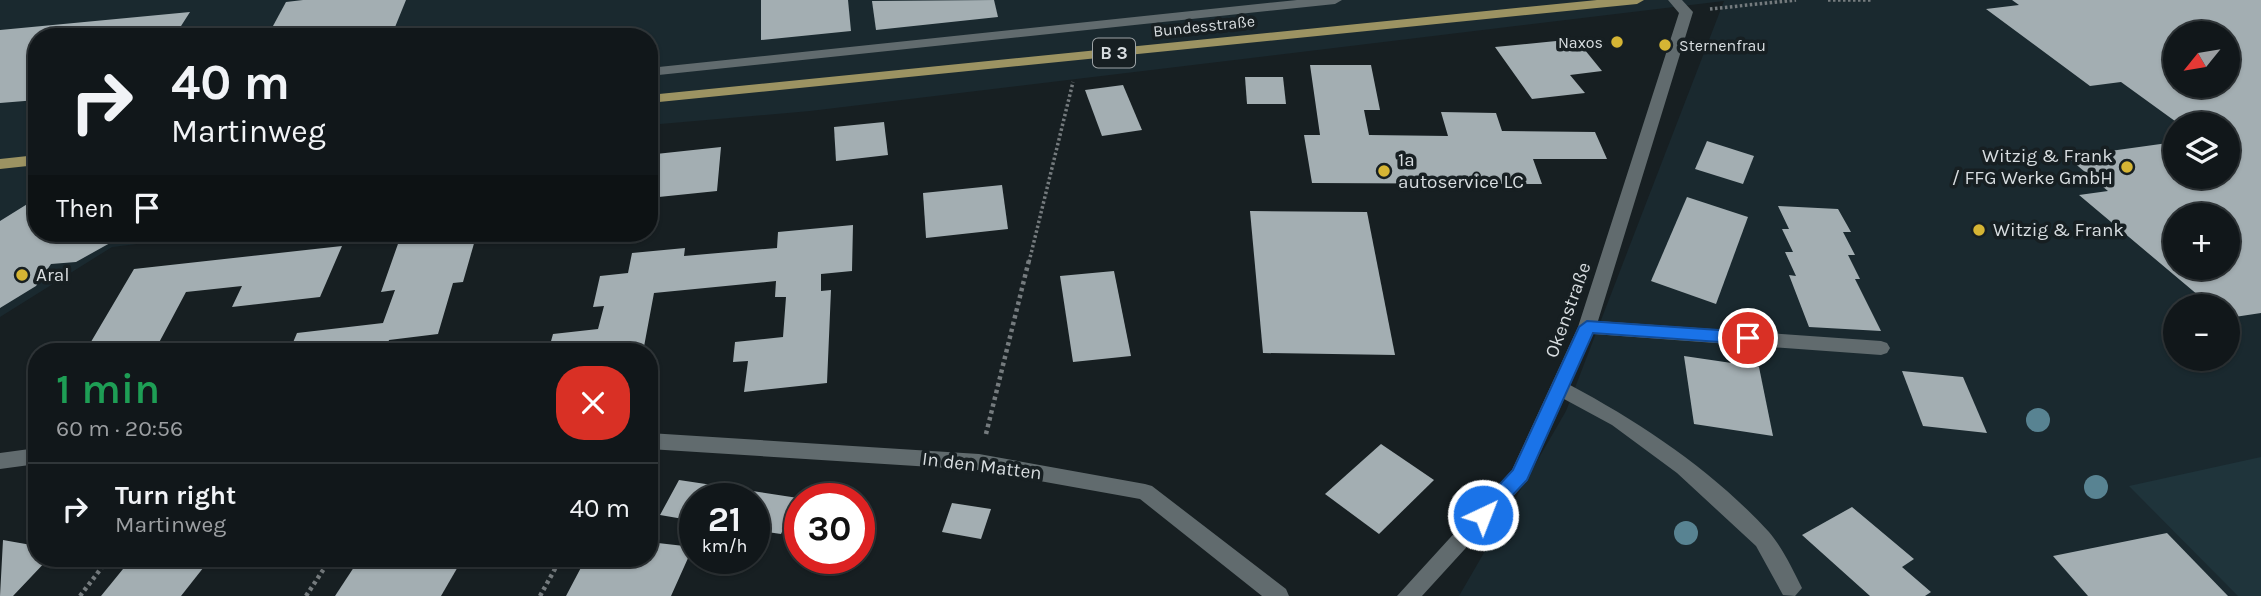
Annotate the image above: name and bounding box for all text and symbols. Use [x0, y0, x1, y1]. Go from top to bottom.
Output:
street label: Bundesstraße [1152, 11, 1256, 41]
north arrow [2163, 21, 2240, 98]
map controls [2163, 21, 2240, 371]
place label: Naxos [1558, 33, 1603, 52]
marker: Naxos [1609, 34, 1625, 50]
place label: Sternenfrau [1679, 36, 1766, 55]
marker: Sternenfrau [1657, 37, 1673, 53]
road number: B 3 [1093, 38, 1135, 68]
text: 40 m [171, 54, 290, 111]
icon: right [56, 56, 147, 147]
button: layers [2163, 112, 2240, 189]
text: Martinweg [171, 113, 326, 150]
place label: Witzig & Frank / FFG Werke GmbH [1952, 145, 2113, 189]
place label: 1a autoservice LC [1398, 149, 1524, 193]
marker: Witzig & Frank / FFG Werke GmbH [2119, 159, 2135, 175]
marker: 1a autoservice LC [1376, 163, 1392, 179]
icon: arrive [128, 189, 166, 227]
text: Then [56, 193, 114, 224]
button: + [2163, 203, 2240, 280]
place label: Witzig & Frank [1993, 219, 2124, 241]
marker: Witzig & Frank [1971, 222, 1987, 238]
street label: Okenstraße [1541, 259, 1595, 361]
place label: Aral [36, 264, 70, 286]
marker: Aral [14, 267, 30, 283]
button: − [2163, 294, 2240, 371]
pin [1718, 308, 1778, 368]
icon: arrive [1729, 319, 1767, 357]
text: 1 min [56, 364, 160, 414]
button: close [556, 366, 630, 440]
text: 60 m · 20:56 [56, 415, 183, 442]
street label: In den Matten [921, 448, 1043, 484]
position arrow [1446, 478, 1520, 552]
text: Turn right [115, 480, 236, 511]
speed limit sign: 30 [784, 483, 875, 574]
icon: right [56, 490, 94, 528]
text: 40 m [570, 493, 630, 524]
text: 21 [708, 499, 741, 540]
text: Martinweg [115, 511, 226, 538]
text: km/h [702, 535, 747, 557]

